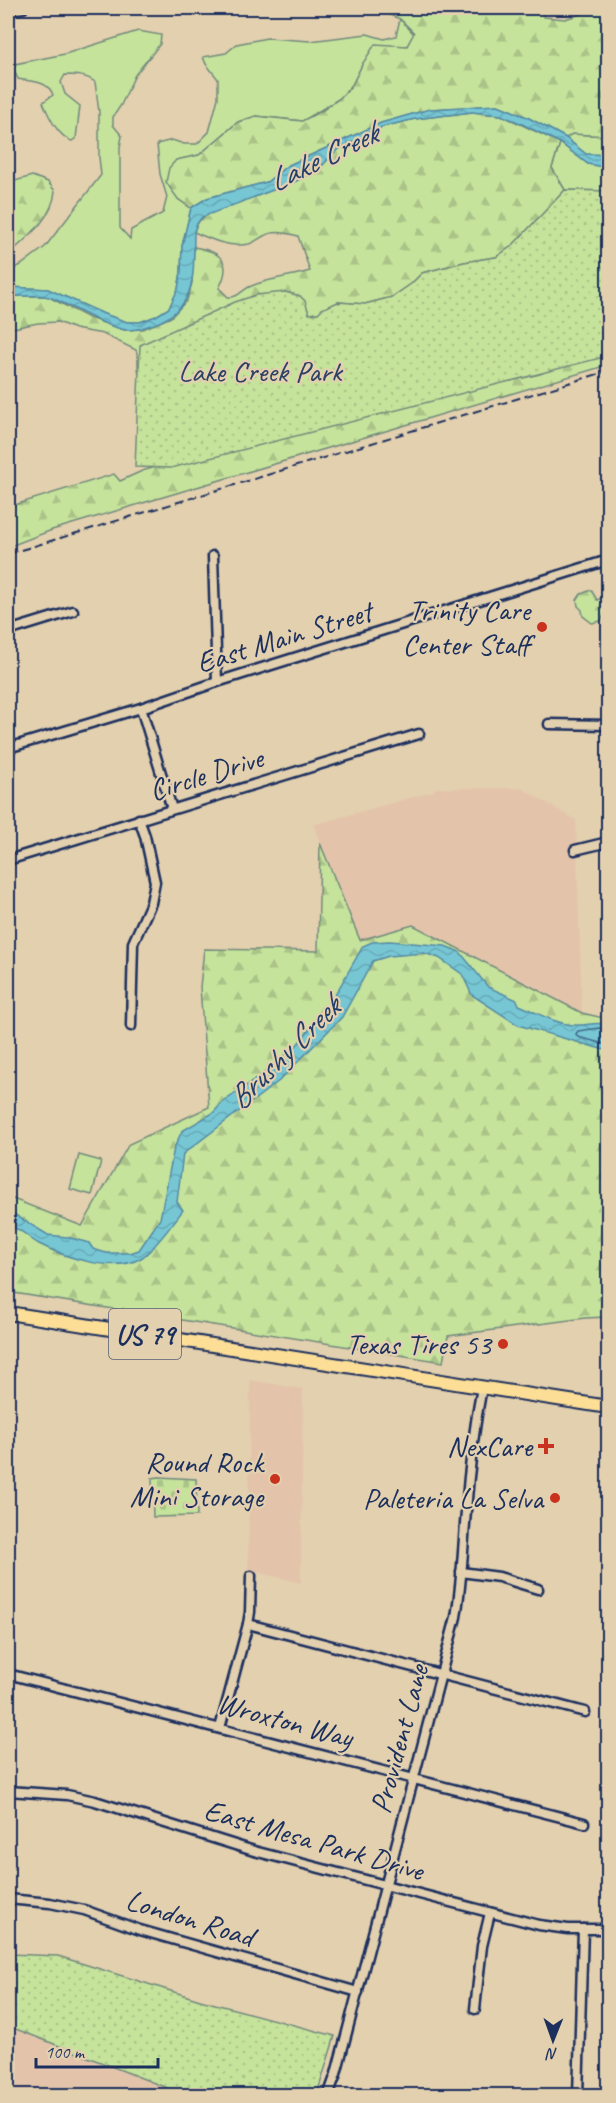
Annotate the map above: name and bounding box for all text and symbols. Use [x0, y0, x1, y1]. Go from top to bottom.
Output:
water label: Lake Creek [261, 110, 390, 201]
park label: Lake Creek Park [178, 352, 344, 390]
street label: East Main Street [192, 591, 380, 682]
place label: Trinity Care Center Staff [402, 591, 536, 663]
marker: Trinity Care Center Staff [535, 620, 549, 634]
street label: Circle Drive [145, 738, 270, 809]
water label: Brushy Creek [219, 983, 354, 1118]
road number: US 79 [109, 1309, 181, 1359]
place label: Texas Tires 53 [346, 1325, 493, 1363]
marker: Texas Tires 53 [496, 1337, 510, 1351]
place label: NexCare [447, 1427, 534, 1465]
marker: NexCare [537, 1437, 555, 1455]
place label: Round Rock Mini Storage [130, 1443, 265, 1515]
marker: Round Rock Mini Storage [268, 1472, 282, 1486]
place label: Paleteria La Selva [363, 1479, 545, 1517]
marker: Paleteria La Selva [548, 1491, 562, 1505]
street label: Provident Lane [361, 1658, 438, 1817]
street label: Wroxton Way [213, 1684, 359, 1757]
street label: East Mesa Park Drive [200, 1791, 430, 1890]
street label: London Road [122, 1881, 262, 1957]
north arrow [523, 2010, 583, 2070]
scale bar [36, 2031, 158, 2069]
text: 100 m [45, 2041, 86, 2063]
text: N [545, 2044, 558, 2064]

